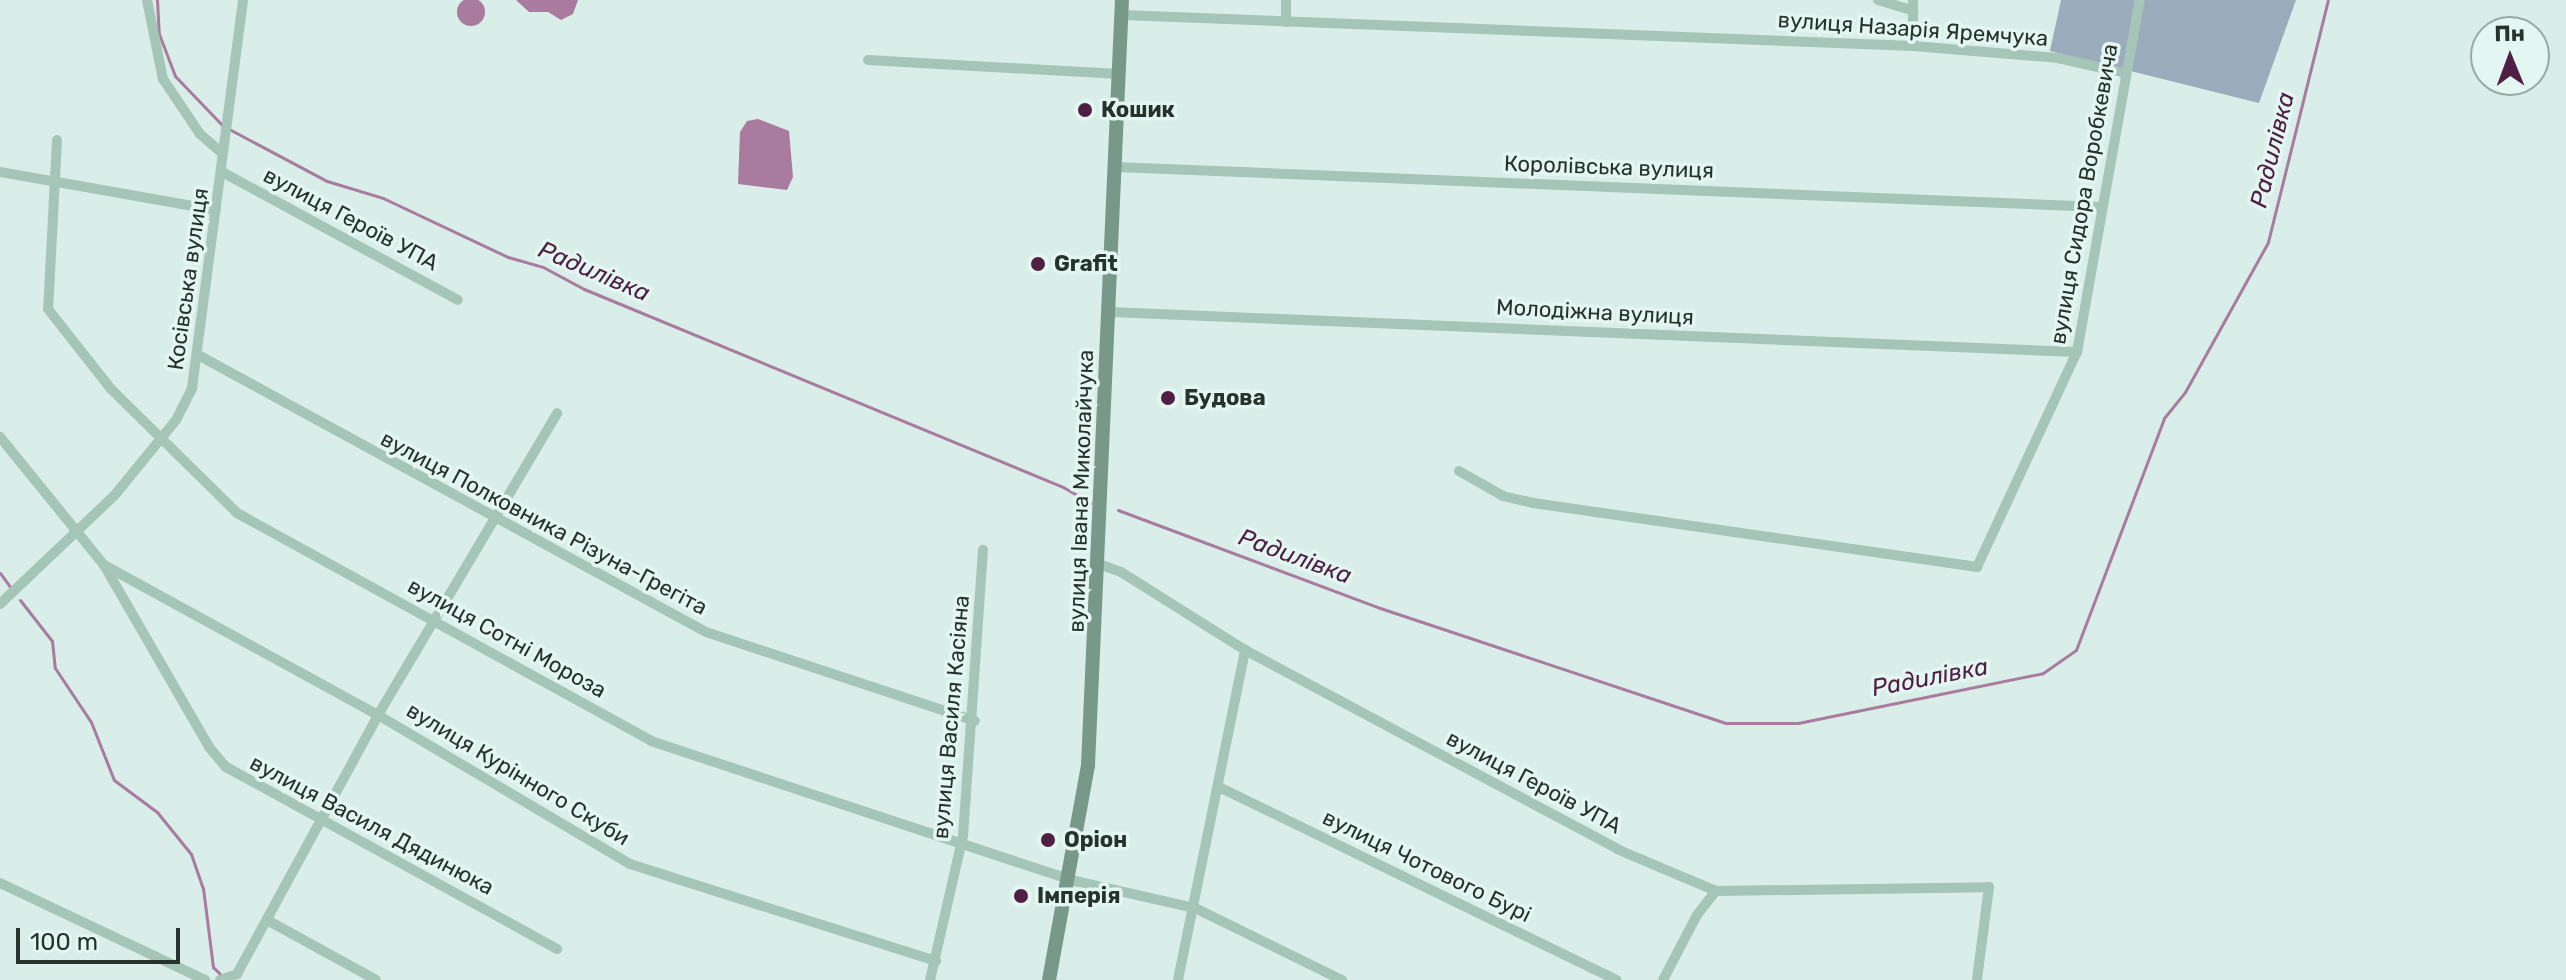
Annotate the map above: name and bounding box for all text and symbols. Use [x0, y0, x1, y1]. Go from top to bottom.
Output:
street label: вулиця Назарія Яремчука [1777, 6, 2049, 52]
north arrow [2470, 16, 2550, 96]
text: Пн [2494, 20, 2525, 47]
street label: вулиця Сидора Воробкевича [2045, 42, 2123, 346]
water label: Радилівка [2245, 89, 2301, 211]
place label: Кошик [1101, 97, 1175, 123]
marker: Кошик [1076, 101, 1094, 119]
street label: Королівська вулиця [1504, 150, 1714, 184]
street label: вулиця Героїв УПА [259, 162, 443, 276]
street label: Косівська вулиця [162, 186, 214, 372]
water label: Радилівка [534, 236, 654, 308]
place label: Grafit [1054, 251, 1118, 277]
marker: Grafit [1029, 255, 1047, 273]
street label: Молодіжна вулиця [1496, 294, 1694, 330]
street label: вулиця Івана Миколайчука [1063, 349, 1099, 633]
place label: Будова [1184, 385, 1266, 411]
marker: Будова [1159, 389, 1177, 407]
street label: вулиця Полковника Різуна-Грегіта [376, 425, 712, 621]
water label: Радилівка [1235, 523, 1355, 591]
street label: вулиця Сотні Мороза [403, 572, 611, 704]
street label: вулиця Василя Касіяна [927, 594, 975, 840]
water label: Радилівка [1869, 653, 1991, 703]
street label: вулиця Курінного Скуби [402, 697, 634, 851]
street label: вулиця Героїв УПА [1442, 725, 1626, 839]
street label: вулиця Василя Дядинюка [246, 749, 498, 901]
street label: вулиця Чотового Бурі [1319, 804, 1535, 928]
place label: Оріон [1064, 827, 1127, 853]
marker: Оріон [1039, 831, 1057, 849]
place label: Імперія [1037, 883, 1120, 909]
marker: Імперія [1012, 887, 1030, 905]
scale bar [20, 912, 184, 962]
text: 100 m [30, 928, 98, 956]

